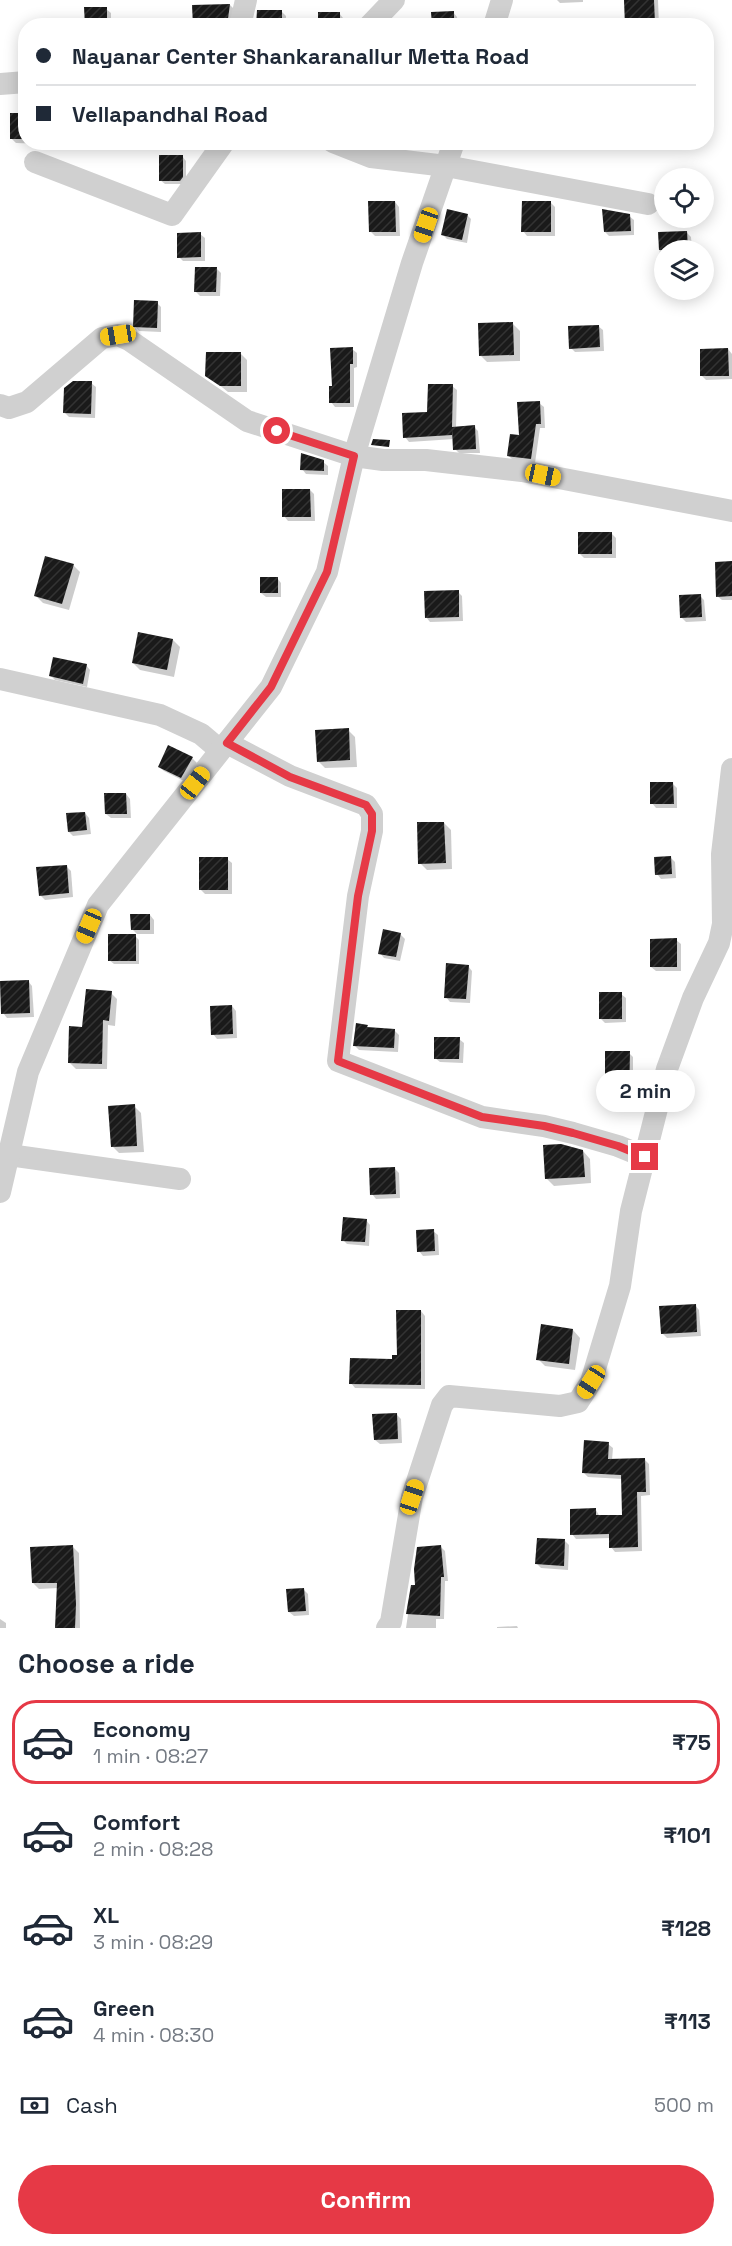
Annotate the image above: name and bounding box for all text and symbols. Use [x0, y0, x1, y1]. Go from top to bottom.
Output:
text: Nayanar Center Shankaranallur Metta Road [72, 42, 529, 70]
text: Vellapandhal Road [72, 100, 268, 128]
map controls [654, 168, 714, 300]
button: locate [654, 168, 714, 228]
car [412, 205, 440, 245]
button: layers [654, 240, 714, 300]
car [99, 323, 137, 347]
route start [263, 417, 290, 444]
car [524, 462, 562, 488]
car [177, 763, 213, 803]
car [74, 906, 104, 946]
callout: 2 min [596, 1070, 694, 1112]
text: 2 min [620, 1078, 671, 1104]
route end [631, 1143, 658, 1170]
car [574, 1362, 608, 1402]
car [398, 1477, 426, 1517]
text: Choose a ride [18, 1646, 195, 1681]
icon: car [21, 1715, 75, 1769]
text: Economy [93, 1715, 191, 1743]
text: ₹75 [672, 1728, 711, 1756]
text: 1 min · 08:27 [93, 1743, 208, 1769]
icon: car [21, 1808, 75, 1862]
text: Comfort [93, 1808, 181, 1836]
text: ₹101 [663, 1821, 711, 1849]
text: 2 min · 08:28 [93, 1836, 213, 1862]
icon: car [21, 1901, 75, 1955]
text: XL [93, 1901, 119, 1929]
text: ₹128 [661, 1914, 711, 1942]
text: 3 min · 08:29 [93, 1929, 213, 1955]
icon: car [21, 1994, 75, 2048]
text: Green [93, 1994, 155, 2022]
text: ₹113 [664, 2007, 711, 2035]
text: 4 min · 08:30 [93, 2022, 214, 2048]
icon: cash [18, 2089, 51, 2122]
text: Cash [66, 2091, 118, 2119]
text: 500 m [654, 2092, 714, 2118]
button: Confirm [18, 2165, 714, 2234]

